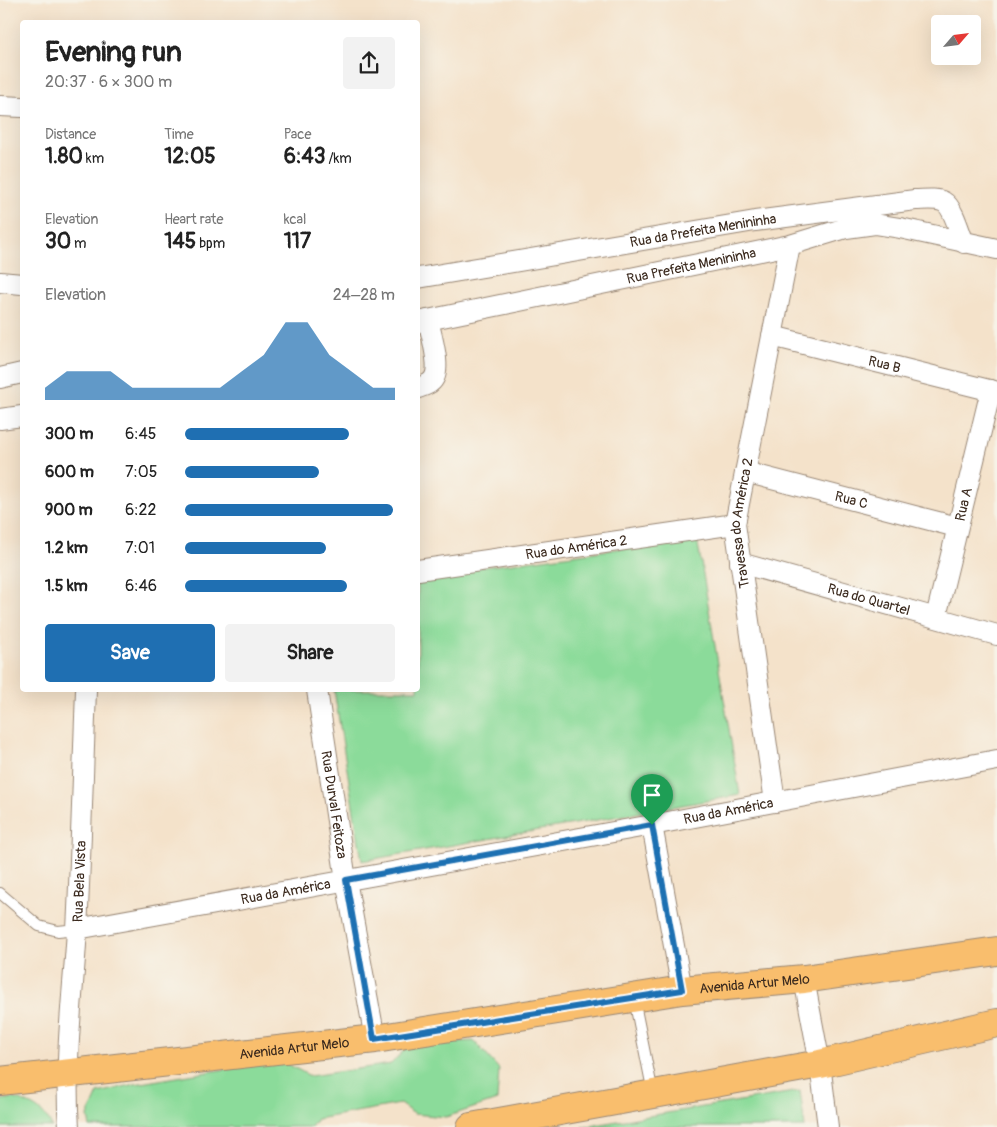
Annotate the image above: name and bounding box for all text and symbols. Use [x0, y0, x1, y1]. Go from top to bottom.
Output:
north arrow [931, 15, 981, 65]
map controls [931, 15, 981, 65]
text: Evening run [45, 35, 182, 70]
button: share [343, 37, 395, 89]
text: 20:37 · 6 × 300 m [45, 72, 172, 92]
text: Distance [45, 126, 96, 143]
text: Time [164, 126, 194, 143]
text: Pace [284, 126, 311, 143]
text: 1.80 [45, 143, 83, 170]
text: 12:05 [164, 143, 216, 170]
text: 6:43 [284, 143, 325, 170]
text: km [83, 150, 104, 167]
text: /km [325, 150, 352, 167]
street label: Rua da Prefeita Menininha [629, 210, 777, 251]
text: Elevation [45, 211, 98, 228]
text: Heart rate [164, 211, 223, 228]
text: kcal [284, 211, 306, 228]
text: 30 [45, 228, 71, 255]
text: 145 [164, 228, 196, 255]
text: 117 [284, 228, 311, 255]
text: m [71, 235, 87, 252]
text: bpm [196, 235, 225, 252]
street label: Rua Prefeita Menininha [625, 244, 757, 288]
text: Elevation [45, 285, 106, 305]
text: 24–28 m [333, 285, 395, 305]
street label: Rua B [867, 352, 902, 377]
text: 300 m [45, 424, 93, 444]
text: 6:45 [125, 424, 157, 444]
street label: Travessa do América 2 [727, 456, 757, 589]
text: 600 m [45, 462, 94, 482]
text: 7:05 [125, 462, 157, 482]
street label: Rua A [952, 486, 976, 523]
street label: Rua C [833, 488, 870, 513]
text: 900 m [45, 500, 93, 520]
text: 6:22 [125, 500, 156, 520]
street label: Rua do América 2 [524, 532, 629, 563]
text: 1.2 km [45, 538, 88, 558]
text: 7:01 [125, 538, 155, 558]
text: 1.5 km [45, 576, 88, 596]
text: 6:46 [125, 576, 157, 596]
street label: Rua do Quartel [826, 580, 912, 619]
button: Save [45, 624, 215, 682]
button: Share [225, 624, 395, 682]
street label: Rua Durval Feitoza [317, 750, 351, 860]
pin [631, 774, 673, 825]
icon: arrive [638, 781, 666, 809]
street label: Rua da América [682, 794, 775, 828]
street label: Rua Bela Vista [69, 840, 90, 923]
street label: Rua da América [239, 875, 332, 908]
street label: Avenida Artur Melo [699, 970, 811, 997]
street label: Avenida Artur Melo [238, 1034, 351, 1063]

